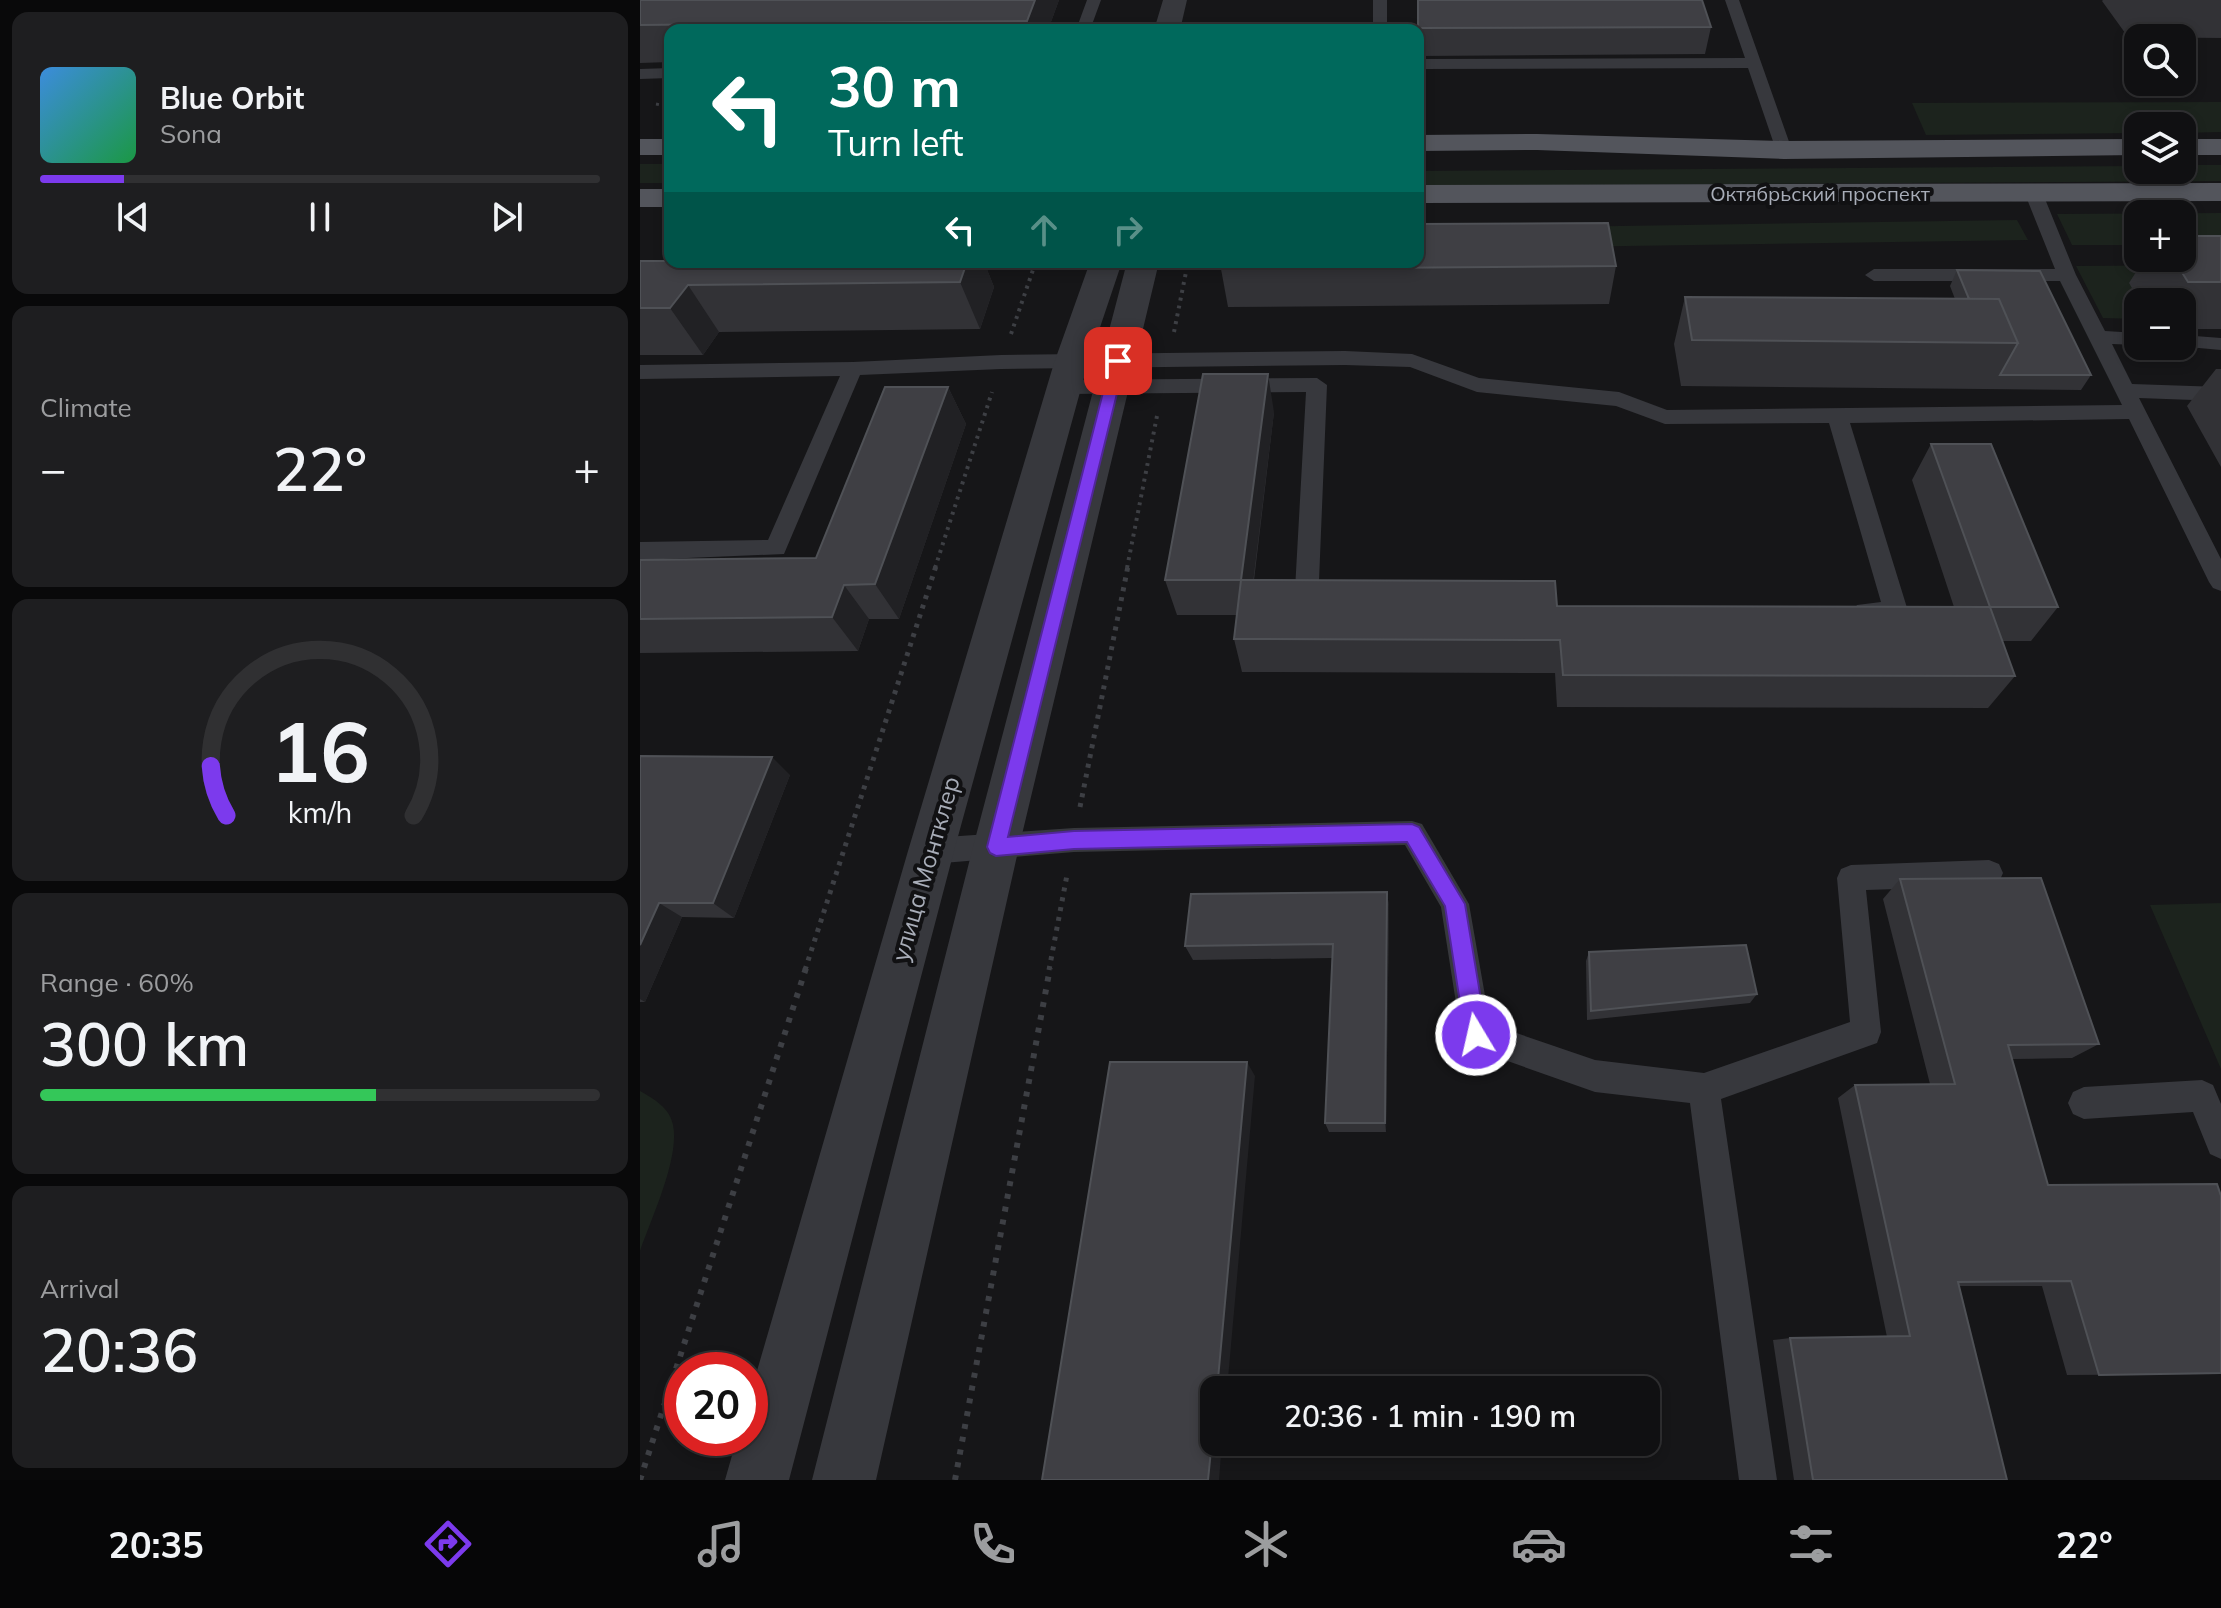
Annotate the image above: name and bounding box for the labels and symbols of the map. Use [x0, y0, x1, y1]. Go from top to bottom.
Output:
street label: Октябрьский проспект [1710, 181, 1931, 206]
pin [1084, 327, 1152, 395]
street label: улица Монтклер [884, 773, 966, 965]
position arrow [1434, 993, 1518, 1077]
speed limit sign: 20 [664, 1352, 768, 1456]

